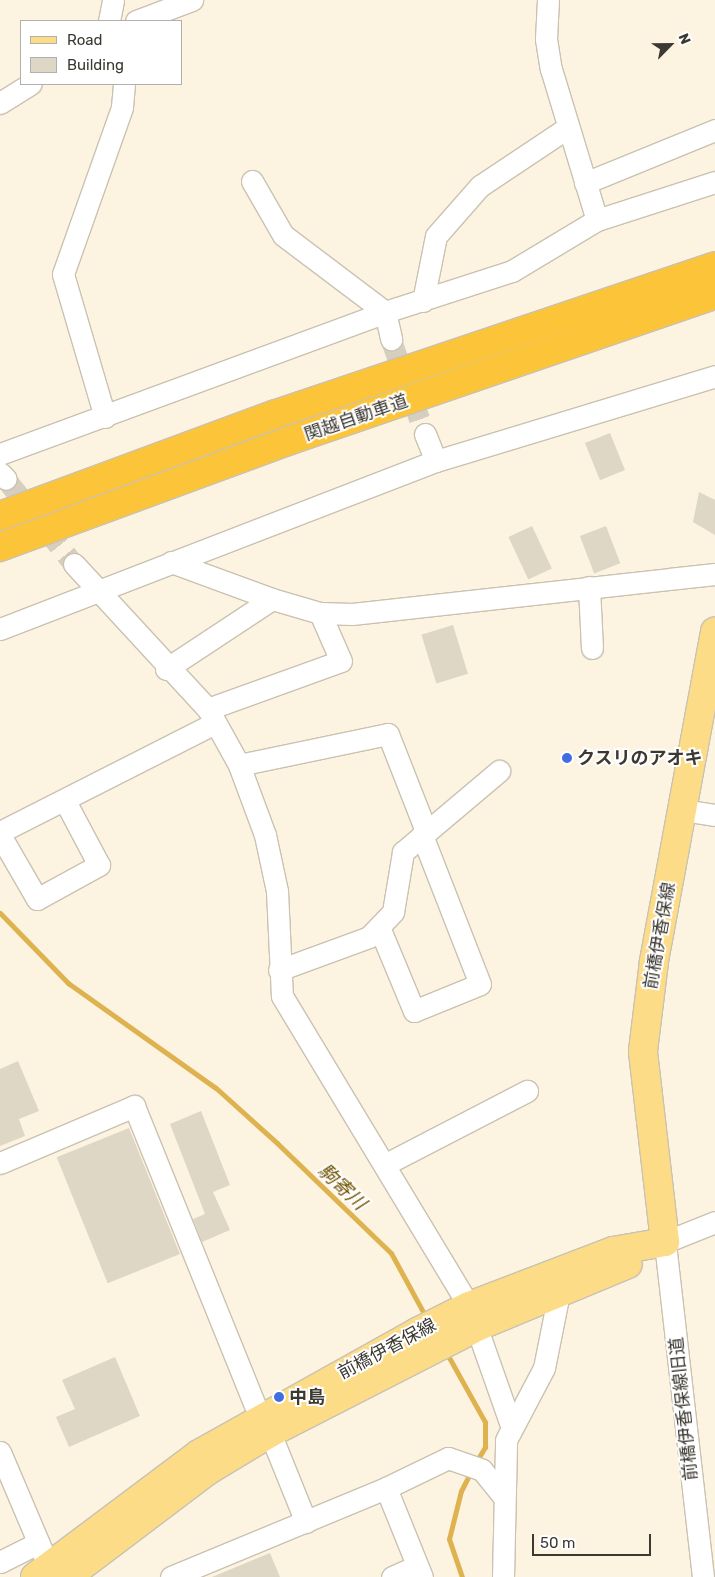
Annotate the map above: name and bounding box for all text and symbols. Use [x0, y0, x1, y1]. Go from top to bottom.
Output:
legend [20, 20, 182, 85]
north arrow [645, 20, 695, 70]
text: Road [67, 31, 103, 49]
text: N [674, 31, 694, 47]
text: Building [67, 56, 124, 74]
street label: 関越自動車道 [301, 390, 411, 446]
place label: クスリのアオキ [577, 747, 703, 769]
marker: クスリのアオキ [561, 752, 573, 764]
street label: 前橋伊香保線 [640, 881, 680, 991]
water label: 駒寄川 [313, 1159, 371, 1215]
street label: 前橋伊香保線 [334, 1314, 440, 1384]
street label: 前橋伊香保線旧道 [666, 1336, 702, 1482]
place label: 中島 [289, 1386, 325, 1408]
marker: 中島 [273, 1391, 285, 1403]
scale bar [535, 1524, 654, 1556]
text: 50 m [540, 1534, 575, 1552]

